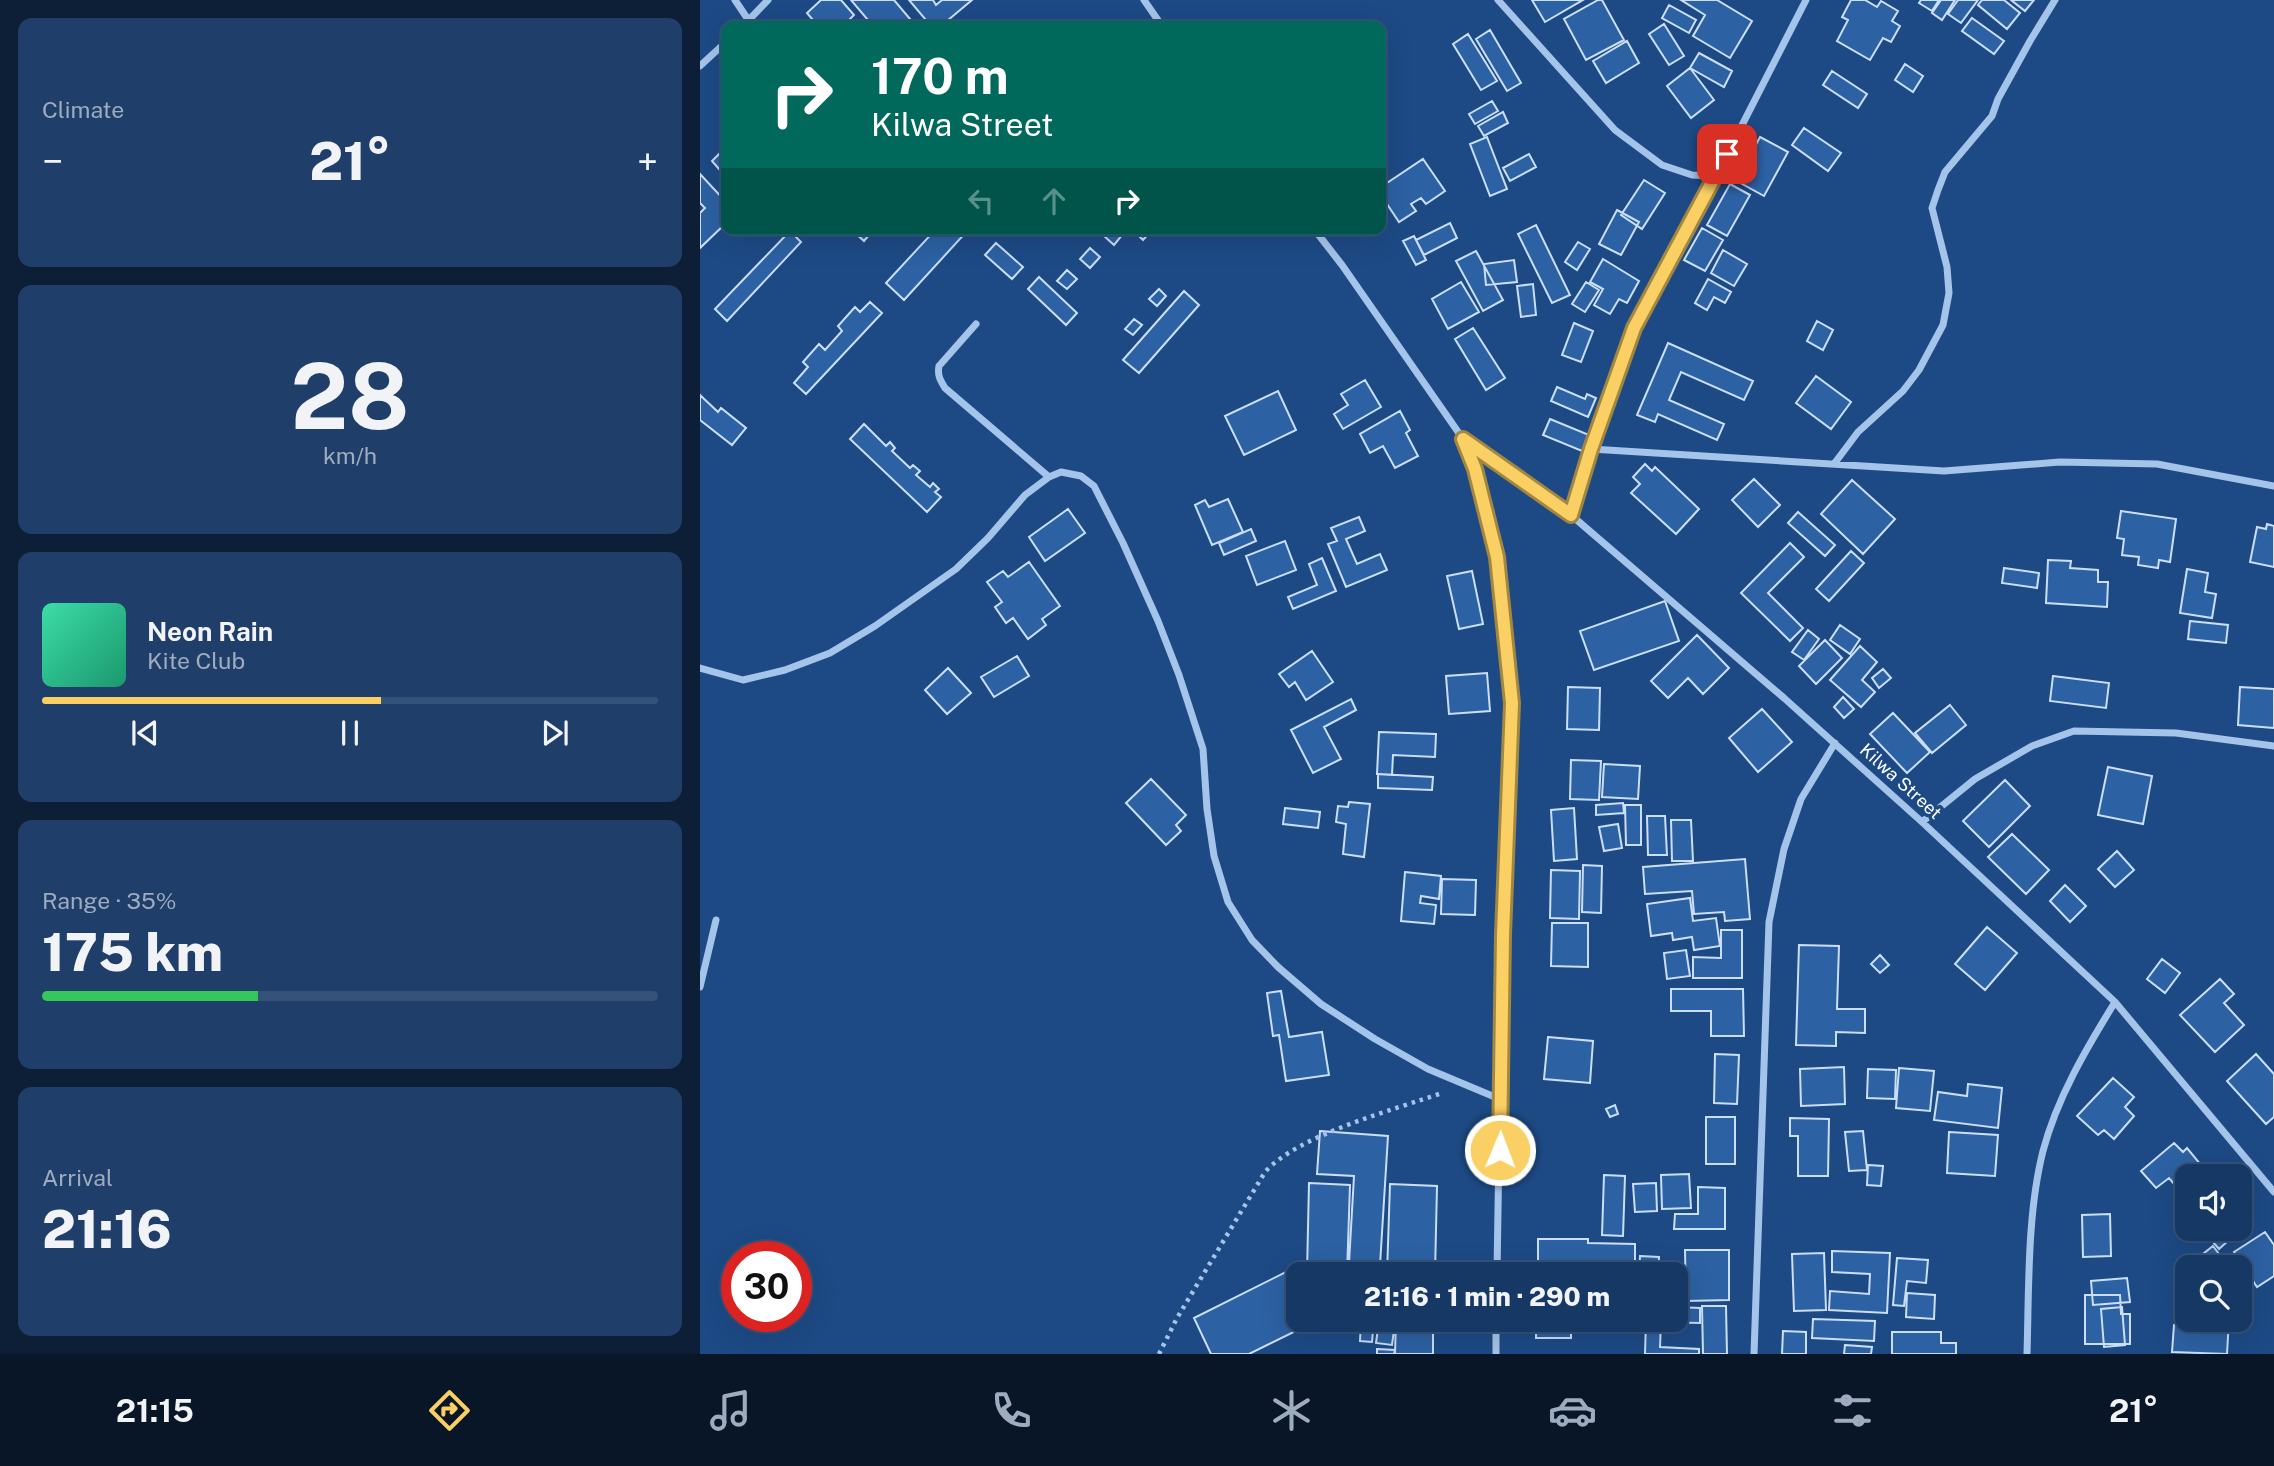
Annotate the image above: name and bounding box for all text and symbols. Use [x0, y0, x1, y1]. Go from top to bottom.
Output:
text: 170 m [871, 47, 1009, 105]
icon: right [756, 49, 847, 140]
text: Climate [42, 96, 124, 123]
text: Kilwa Street [871, 106, 1054, 143]
pin [1697, 124, 1757, 184]
text: 21° [309, 131, 391, 192]
icon: arrive [1708, 135, 1746, 173]
text: − [42, 139, 63, 184]
text: + [637, 139, 658, 184]
icon: left [962, 182, 1000, 220]
icon: ahead [1035, 182, 1073, 220]
icon: right [1108, 182, 1146, 220]
text: 28 [291, 343, 409, 449]
text: km/h [323, 442, 377, 469]
text: Neon Rain [147, 616, 273, 647]
text: Kite Club [147, 647, 245, 674]
icon: previous [126, 714, 164, 752]
icon: pause [331, 714, 369, 752]
icon: next [536, 714, 574, 752]
street label: Kilwa Street [1856, 739, 1946, 823]
text: Range · 35% [42, 887, 176, 914]
text: 175 km [42, 922, 223, 983]
position arrow [1463, 1113, 1537, 1187]
text: Arrival [42, 1164, 113, 1191]
map controls [2175, 1164, 2252, 1332]
button: sound [2175, 1164, 2252, 1241]
text: 21:16 [42, 1199, 172, 1260]
speed limit sign: 30 [721, 1241, 812, 1332]
button: search [2175, 1255, 2252, 1332]
text: 21:16 · 1 min · 290 m [1364, 1281, 1610, 1312]
icon: directions [425, 1386, 474, 1435]
icon: music [706, 1386, 755, 1435]
icon: phone [987, 1386, 1036, 1435]
icon: climate [1267, 1386, 1316, 1435]
icon: car [1548, 1386, 1597, 1435]
icon: filters [1828, 1386, 1877, 1435]
text: 21:15 [116, 1392, 194, 1429]
text: 21° [2109, 1392, 2158, 1429]

